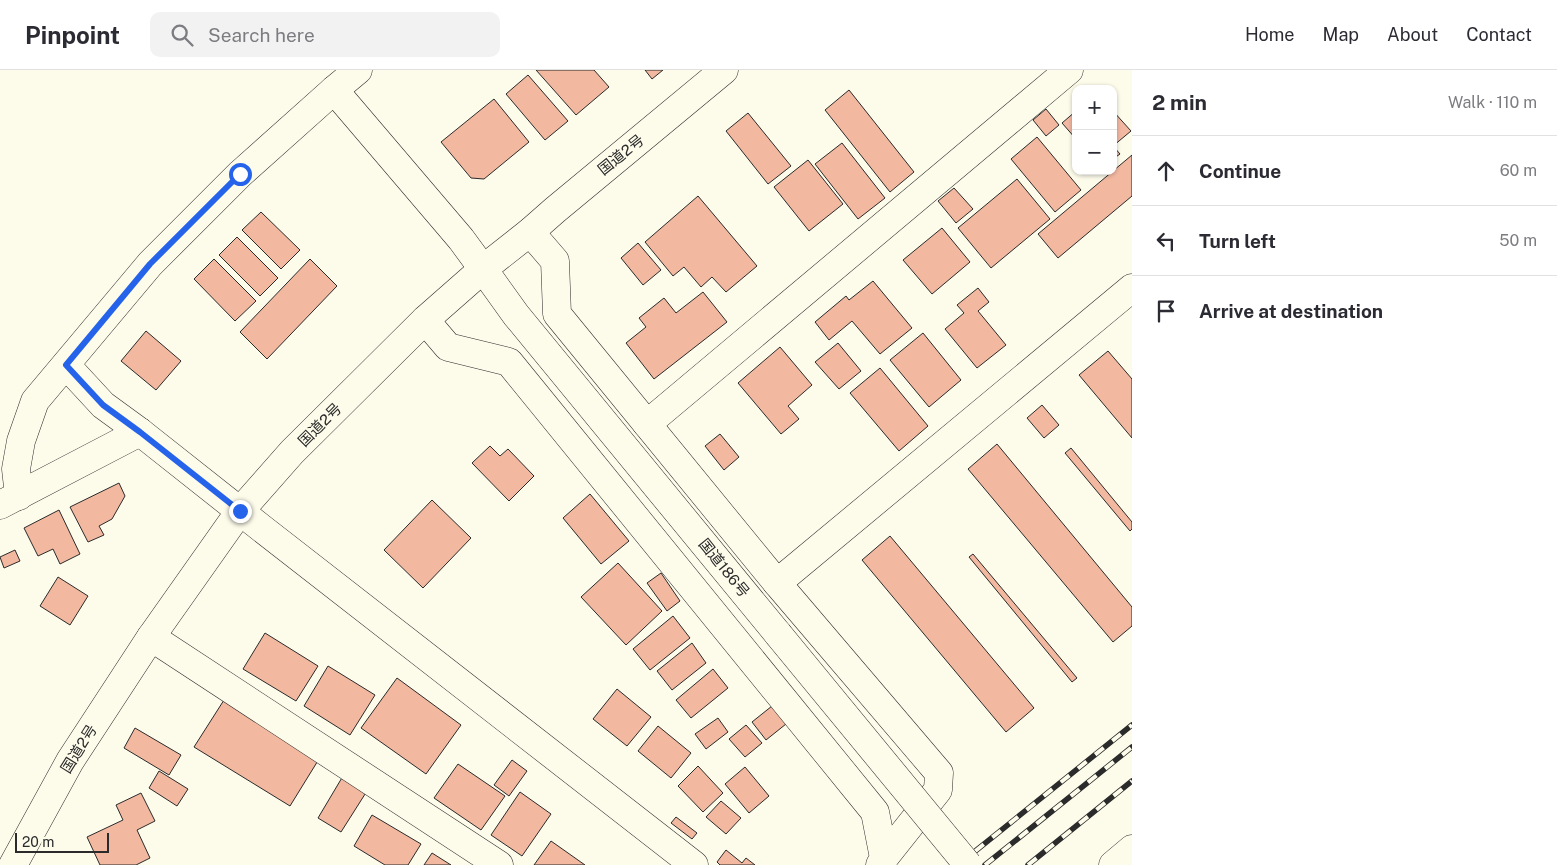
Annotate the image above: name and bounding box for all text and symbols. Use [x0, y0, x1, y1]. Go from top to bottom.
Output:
search box [150, 12, 500, 57]
text: Pinpoint [25, 21, 120, 49]
icon: search [168, 21, 196, 49]
text: Search here [208, 24, 315, 46]
text: Home [1245, 24, 1295, 45]
text: Map [1323, 24, 1359, 45]
text: About [1387, 24, 1438, 45]
text: Contact [1466, 24, 1532, 45]
map controls [1072, 85, 1117, 175]
button: + [1072, 85, 1117, 130]
text: 2 min [1152, 90, 1207, 115]
text: Walk · 110 m [1448, 93, 1537, 112]
button: − [1072, 130, 1117, 175]
street label: 国道2号 [594, 131, 647, 178]
icon: ahead [1152, 157, 1180, 185]
text: Continue [1199, 160, 1281, 182]
text: 60 m [1500, 161, 1537, 180]
route start [229, 163, 252, 186]
icon: left [1152, 227, 1180, 255]
text: Turn left [1199, 230, 1276, 252]
text: 50 m [1499, 231, 1537, 250]
icon: arrive [1152, 297, 1180, 325]
text: Arrive at destination [1199, 300, 1383, 322]
street label: 国道2号 [295, 400, 345, 450]
route end [229, 500, 252, 523]
street label: 国道186号 [696, 535, 753, 600]
street label: 国道2号 [57, 721, 100, 776]
scale bar [15, 830, 109, 853]
text: 20 m [22, 834, 54, 850]

